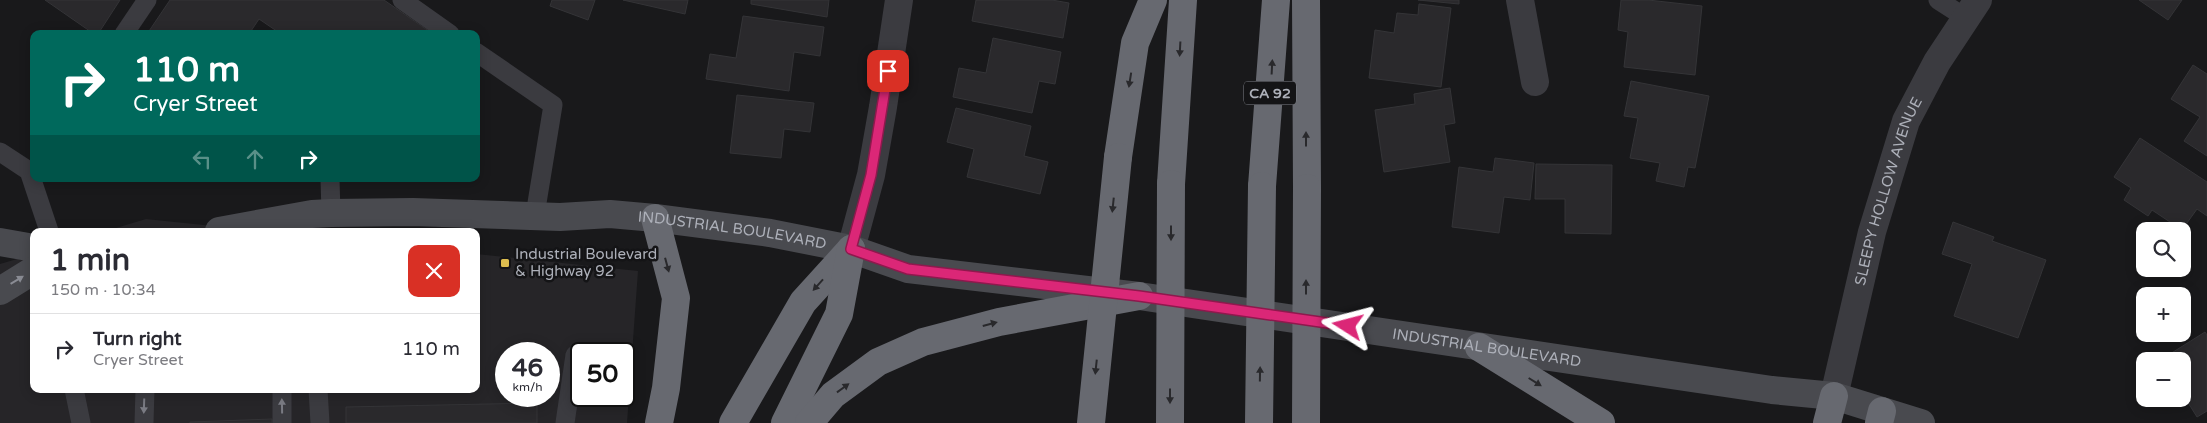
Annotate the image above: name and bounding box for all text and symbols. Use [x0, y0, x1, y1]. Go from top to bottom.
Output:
one-way arrow [1175, 41, 1183, 57]
text: 110 m [133, 49, 240, 91]
icon: right [50, 50, 115, 115]
pin [867, 50, 909, 92]
icon: arrive [874, 57, 902, 85]
one-way arrow [1268, 59, 1276, 75]
one-way arrow [1125, 72, 1133, 88]
road number: CA 92 [1244, 82, 1296, 105]
text: Cryer Street [133, 91, 258, 117]
street label: SLEEPY HOLLOW AVENUE [1851, 94, 1926, 287]
one-way arrow [1302, 131, 1310, 147]
icon: left [188, 145, 216, 173]
icon: ahead [241, 145, 269, 173]
icon: right [294, 145, 322, 173]
one-way arrow [1109, 198, 1117, 214]
street label: INDUSTRIAL BOULEVARD [637, 208, 828, 253]
map controls [2136, 222, 2191, 407]
button: search [2136, 222, 2191, 277]
one-way arrow [1167, 225, 1175, 241]
text: 1 min [50, 242, 130, 279]
button: close [408, 245, 460, 297]
place label: Industrial Boulevard & Highway 92 [515, 245, 657, 280]
marker: Industrial Boulevard & Highway 92 [499, 257, 511, 269]
one-way arrow [664, 258, 672, 273]
one-way arrow [10, 276, 24, 285]
one-way arrow [813, 279, 824, 292]
one-way arrow [1302, 279, 1310, 295]
text: 150 m · 10:34 [50, 280, 156, 300]
button: + [2136, 287, 2191, 342]
position arrow [1321, 299, 1373, 351]
one-way arrow [983, 320, 998, 328]
street label: INDUSTRIAL BOULEVARD [1391, 325, 1582, 371]
text: Turn right [93, 328, 181, 350]
icon: right [50, 335, 78, 363]
text: 110 m [402, 338, 460, 360]
speed limit sign: 50 [570, 342, 635, 407]
text: Cryer Street [93, 350, 184, 370]
button: − [2136, 352, 2191, 407]
text: 46 [512, 353, 543, 383]
one-way arrow [1092, 359, 1100, 375]
one-way arrow [1256, 366, 1264, 382]
one-way arrow [1529, 378, 1542, 387]
text: km/h [512, 380, 543, 394]
one-way arrow [836, 383, 850, 393]
one-way arrow [1166, 388, 1174, 404]
one-way arrow [140, 398, 148, 414]
one-way arrow [278, 398, 286, 414]

